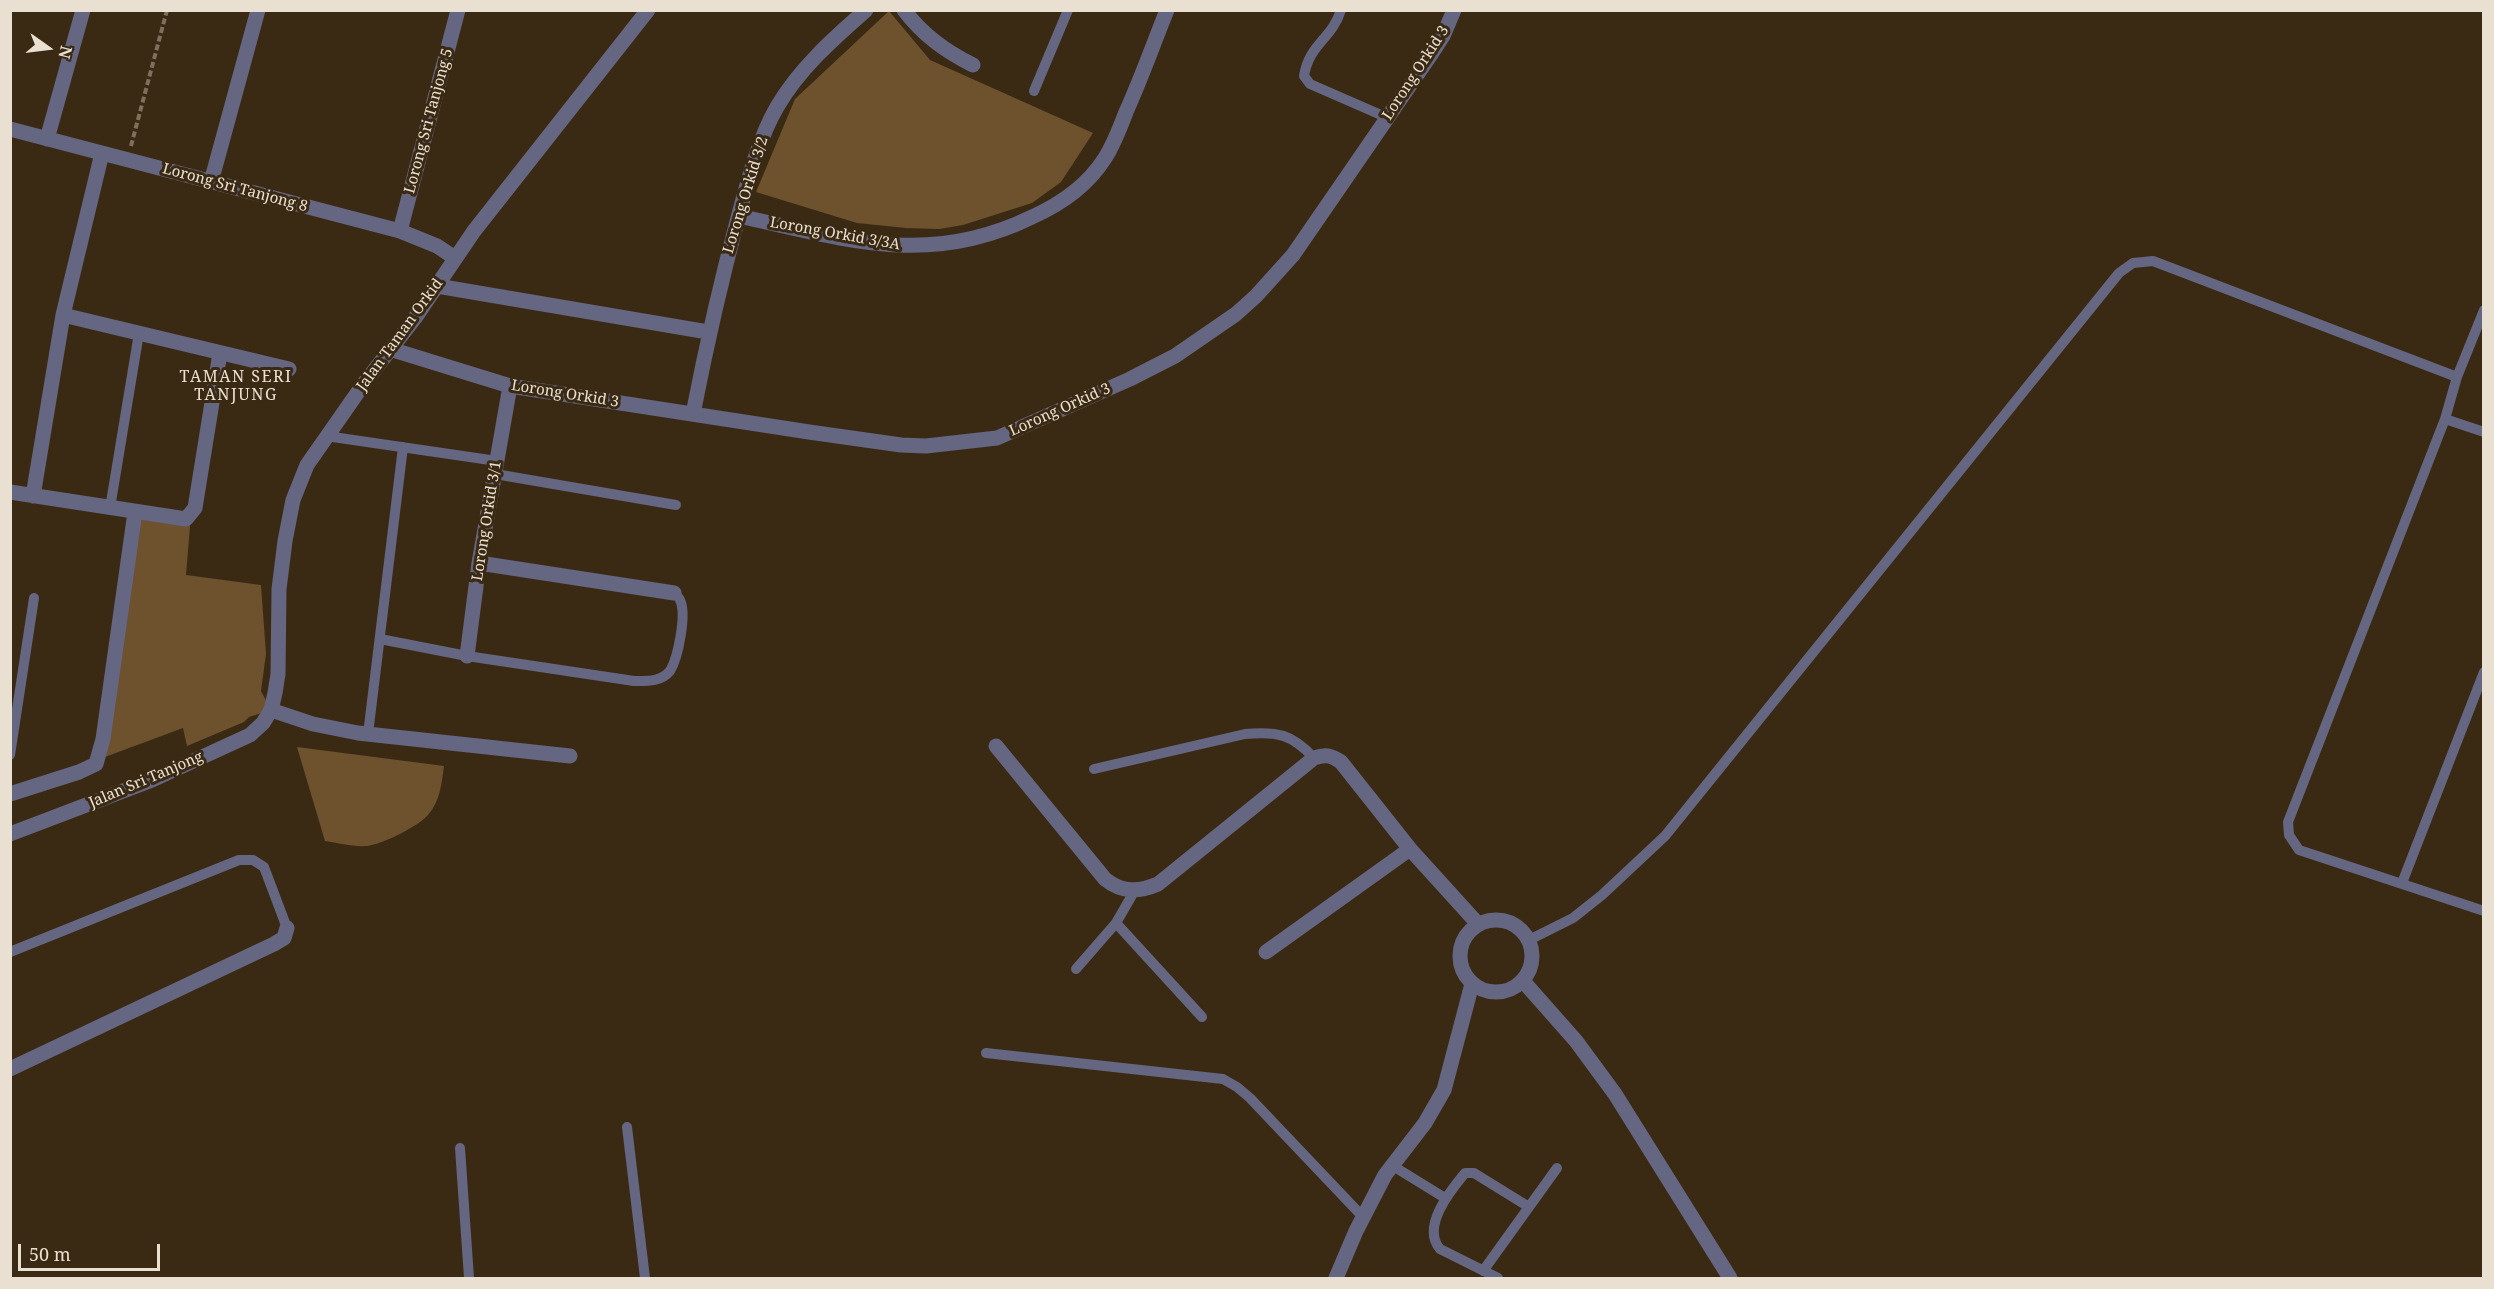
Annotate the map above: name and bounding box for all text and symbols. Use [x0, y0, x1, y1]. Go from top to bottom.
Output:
north arrow [18, 18, 78, 78]
street label: Lorong Orkid 3 [1379, 23, 1453, 123]
text: N [53, 44, 78, 61]
street label: Lorong Sri Tanjong 5 [401, 47, 457, 195]
street label: Lorong Orkid 3/2 [720, 134, 772, 256]
street label: Lorong Sri Tanjong 8 [161, 160, 309, 216]
street label: Lorong Orkid 3/3A [768, 214, 902, 254]
street label: Jalan Taman Orkid [353, 275, 447, 395]
district label: TAMAN SERI TANJUNG [180, 367, 292, 405]
street label: Lorong Orkid 3 [510, 377, 620, 411]
street label: Lorong Orkid 3 [1007, 380, 1113, 440]
street label: Lorong Orkid 3/1 [469, 460, 505, 582]
street label: Jalan Sri Tanjong [86, 748, 206, 812]
scale bar [21, 1232, 164, 1270]
text: 50 m [29, 1242, 71, 1266]

